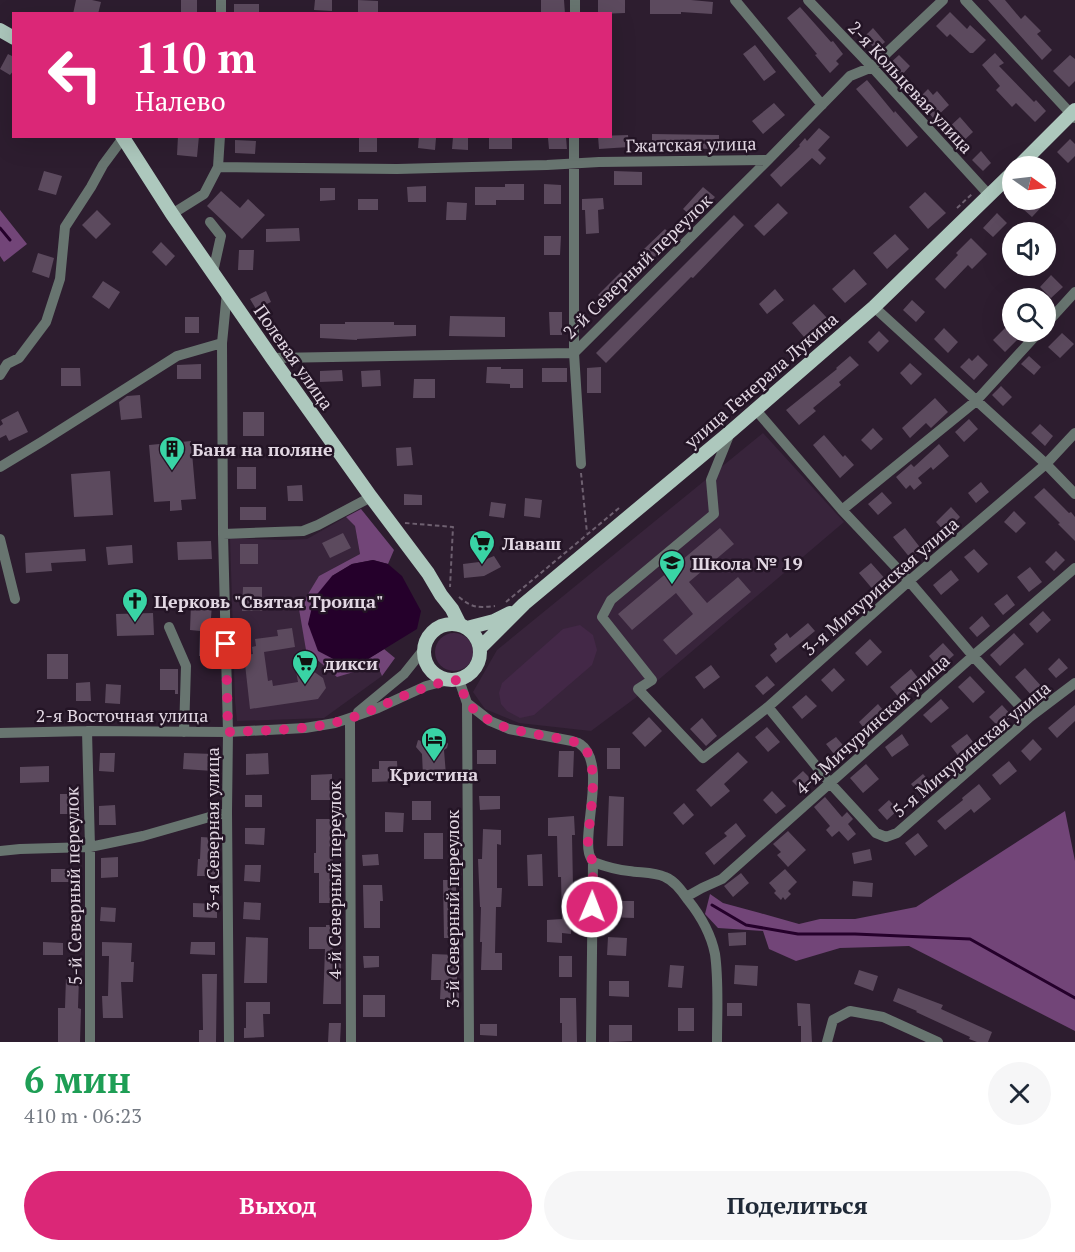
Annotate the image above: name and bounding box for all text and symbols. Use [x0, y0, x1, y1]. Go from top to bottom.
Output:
street label: 2-я Кольцевая улица [843, 16, 979, 158]
text: 110 m [135, 29, 256, 85]
icon: left [36, 36, 114, 114]
text: Налево [135, 83, 226, 119]
street label: Гжатская улица [625, 131, 757, 157]
north arrow [1002, 156, 1056, 210]
map controls [1002, 156, 1056, 342]
street label: 2-й Северный переулок [557, 188, 717, 344]
button: sound [1002, 222, 1056, 276]
button: search [1002, 288, 1056, 342]
street label: Полевая улица [249, 300, 339, 414]
street label: улица Генерала Лукина [679, 307, 843, 454]
building icon: Баня на поляне [157, 434, 187, 472]
place label: Баня на поляне [192, 437, 333, 461]
street label: 3-я Мичуринская улица [797, 511, 963, 661]
supermarket icon: Лаваш [467, 528, 497, 566]
place label: Лаваш [501, 531, 561, 555]
school or university icon: Школа № 19 [657, 548, 687, 586]
place label: Школа № 19 [692, 551, 803, 575]
church icon: Церковь "Святая Троица" [120, 586, 150, 624]
place label: Церковь "Святая Троица" [154, 589, 384, 613]
pin [200, 618, 251, 669]
icon: arrive [209, 627, 242, 660]
supermarket icon: дикси [290, 648, 320, 686]
street label: 4-я Мичуринская улица [790, 648, 954, 800]
place label: дикси [324, 651, 378, 675]
street label: 5-я Мичуринская улица [887, 676, 1055, 822]
street label: 2-я Восточная улица [36, 703, 208, 727]
hotel icon: Кристина [419, 725, 449, 763]
street label: 3-я Северная улица [200, 747, 224, 911]
place label: Кристина [390, 762, 478, 786]
street label: 4-й Северный переулок [322, 780, 346, 979]
street label: 5-й Северный переулок [59, 786, 87, 985]
street label: 3-й Северный переулок [440, 809, 464, 1008]
position arrow [560, 875, 624, 939]
text: 6 мин [24, 1056, 131, 1103]
button: close [988, 1062, 1051, 1125]
text: 410 m · 06:23 [24, 1102, 142, 1129]
button: Выход [24, 1171, 532, 1240]
button: Поделиться [544, 1171, 1051, 1240]

